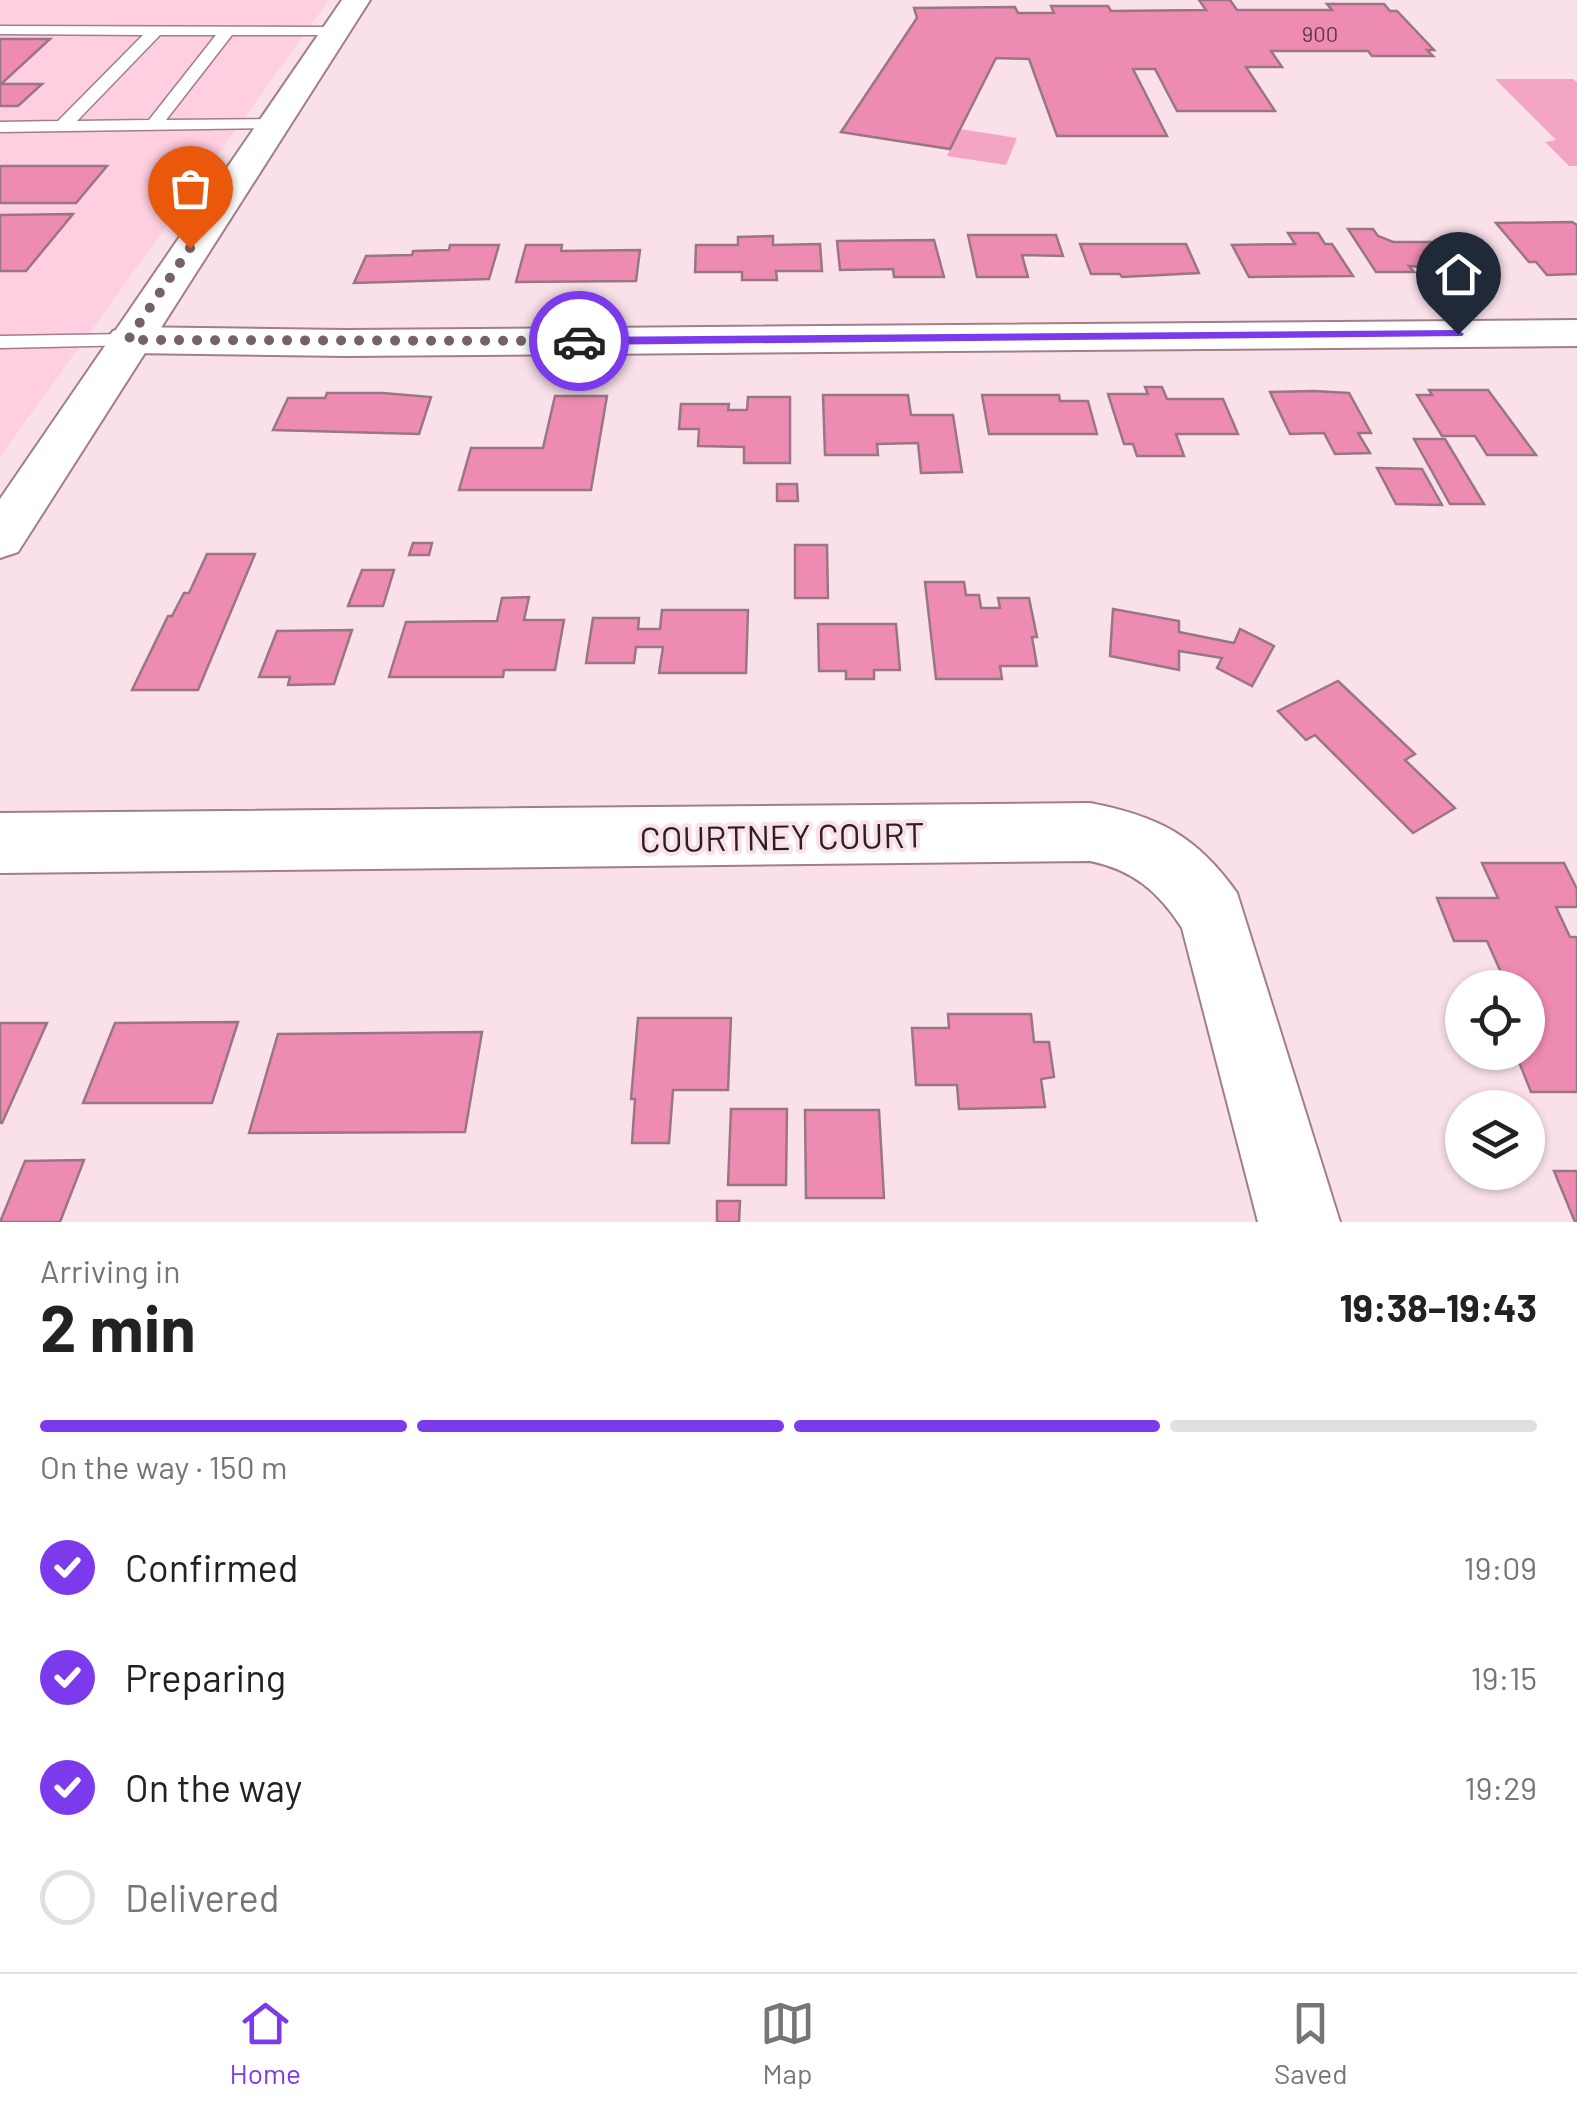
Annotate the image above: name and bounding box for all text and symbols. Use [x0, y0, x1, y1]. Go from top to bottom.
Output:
house number: 900 [1302, 20, 1338, 46]
pin [148, 146, 233, 249]
icon: bag [163, 161, 218, 216]
pin [1416, 232, 1501, 335]
icon: home [1431, 247, 1486, 302]
courier [529, 291, 629, 391]
icon: car [552, 314, 607, 369]
street label: COURTNEY COURT [639, 813, 925, 859]
map controls [1445, 970, 1545, 1190]
button: locate [1445, 970, 1545, 1070]
button: layers [1445, 1090, 1545, 1190]
text: Arriving in [40, 1251, 180, 1289]
text: 19:38–19:43 [1339, 1284, 1537, 1330]
text: 2 min [40, 1287, 196, 1365]
text: On the way · 150 m [40, 1447, 287, 1485]
icon: check [40, 1540, 95, 1595]
text: Confirmed [125, 1544, 298, 1590]
text: 19:09 [1464, 1548, 1537, 1586]
icon: check [40, 1650, 95, 1705]
text: Preparing [125, 1654, 286, 1700]
text: 19:15 [1471, 1658, 1537, 1696]
icon: check [40, 1760, 95, 1815]
text: On the way [125, 1764, 302, 1810]
text: 19:29 [1464, 1768, 1537, 1806]
text: Delivered [125, 1874, 279, 1920]
tab: Home [230, 1996, 301, 2090]
tab: Map [760, 1996, 815, 2090]
tab: Saved [1274, 1996, 1347, 2090]

